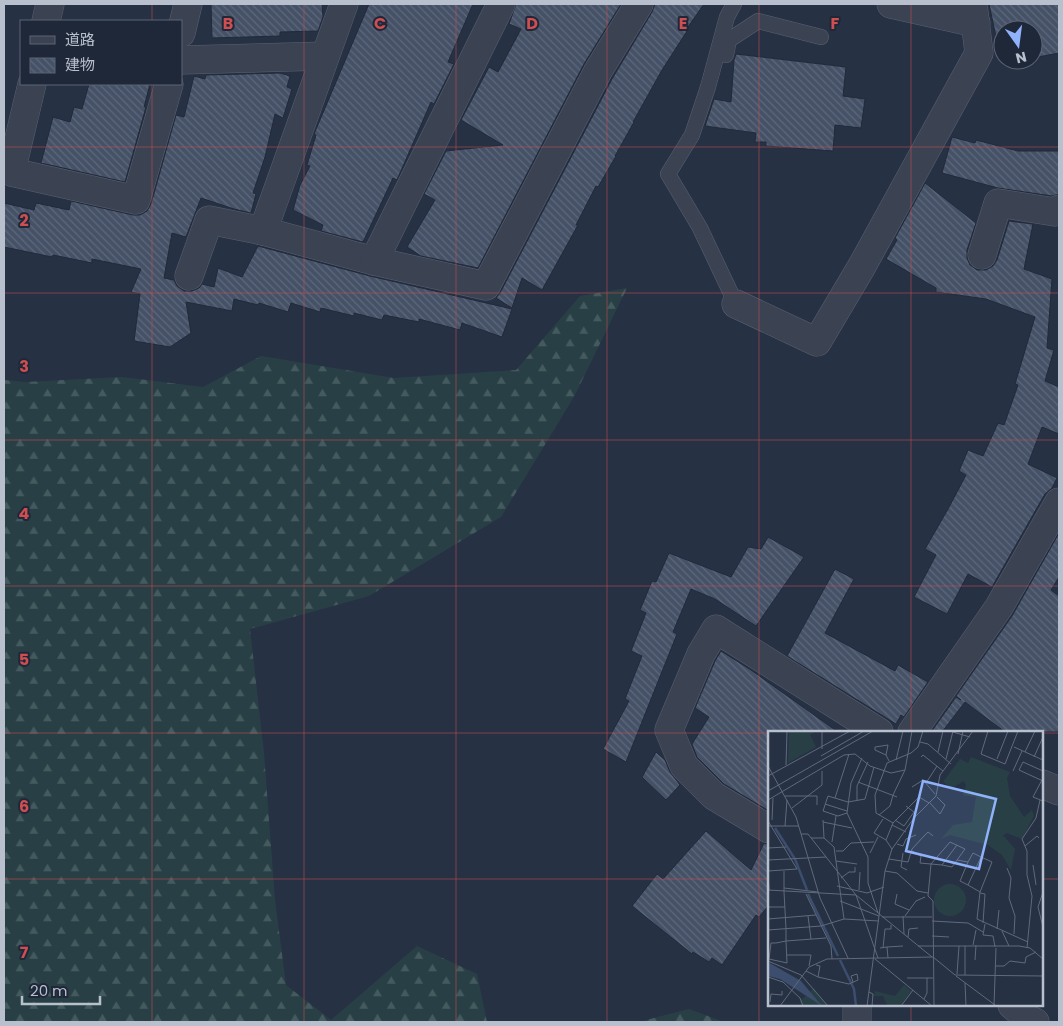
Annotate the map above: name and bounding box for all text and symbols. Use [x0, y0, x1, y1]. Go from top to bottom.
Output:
text: B [223, 12, 233, 35]
text: C [374, 12, 386, 35]
text: D [526, 12, 538, 35]
text: E [679, 12, 687, 35]
text: F [831, 12, 840, 35]
legend [20, 20, 182, 85]
north arrow [993, 20, 1043, 70]
text: 道路 [65, 29, 95, 50]
text: N [1014, 47, 1029, 69]
text: 建物 [65, 54, 95, 75]
text: 2 [19, 209, 29, 232]
text: 3 [19, 355, 29, 378]
text: 4 [19, 502, 30, 525]
text: 5 [19, 648, 29, 671]
inset map [768, 731, 1043, 1006]
text: 6 [19, 795, 29, 818]
text: 7 [20, 941, 29, 964]
scale bar [22, 974, 100, 1006]
text: 20 m [30, 980, 68, 1001]

